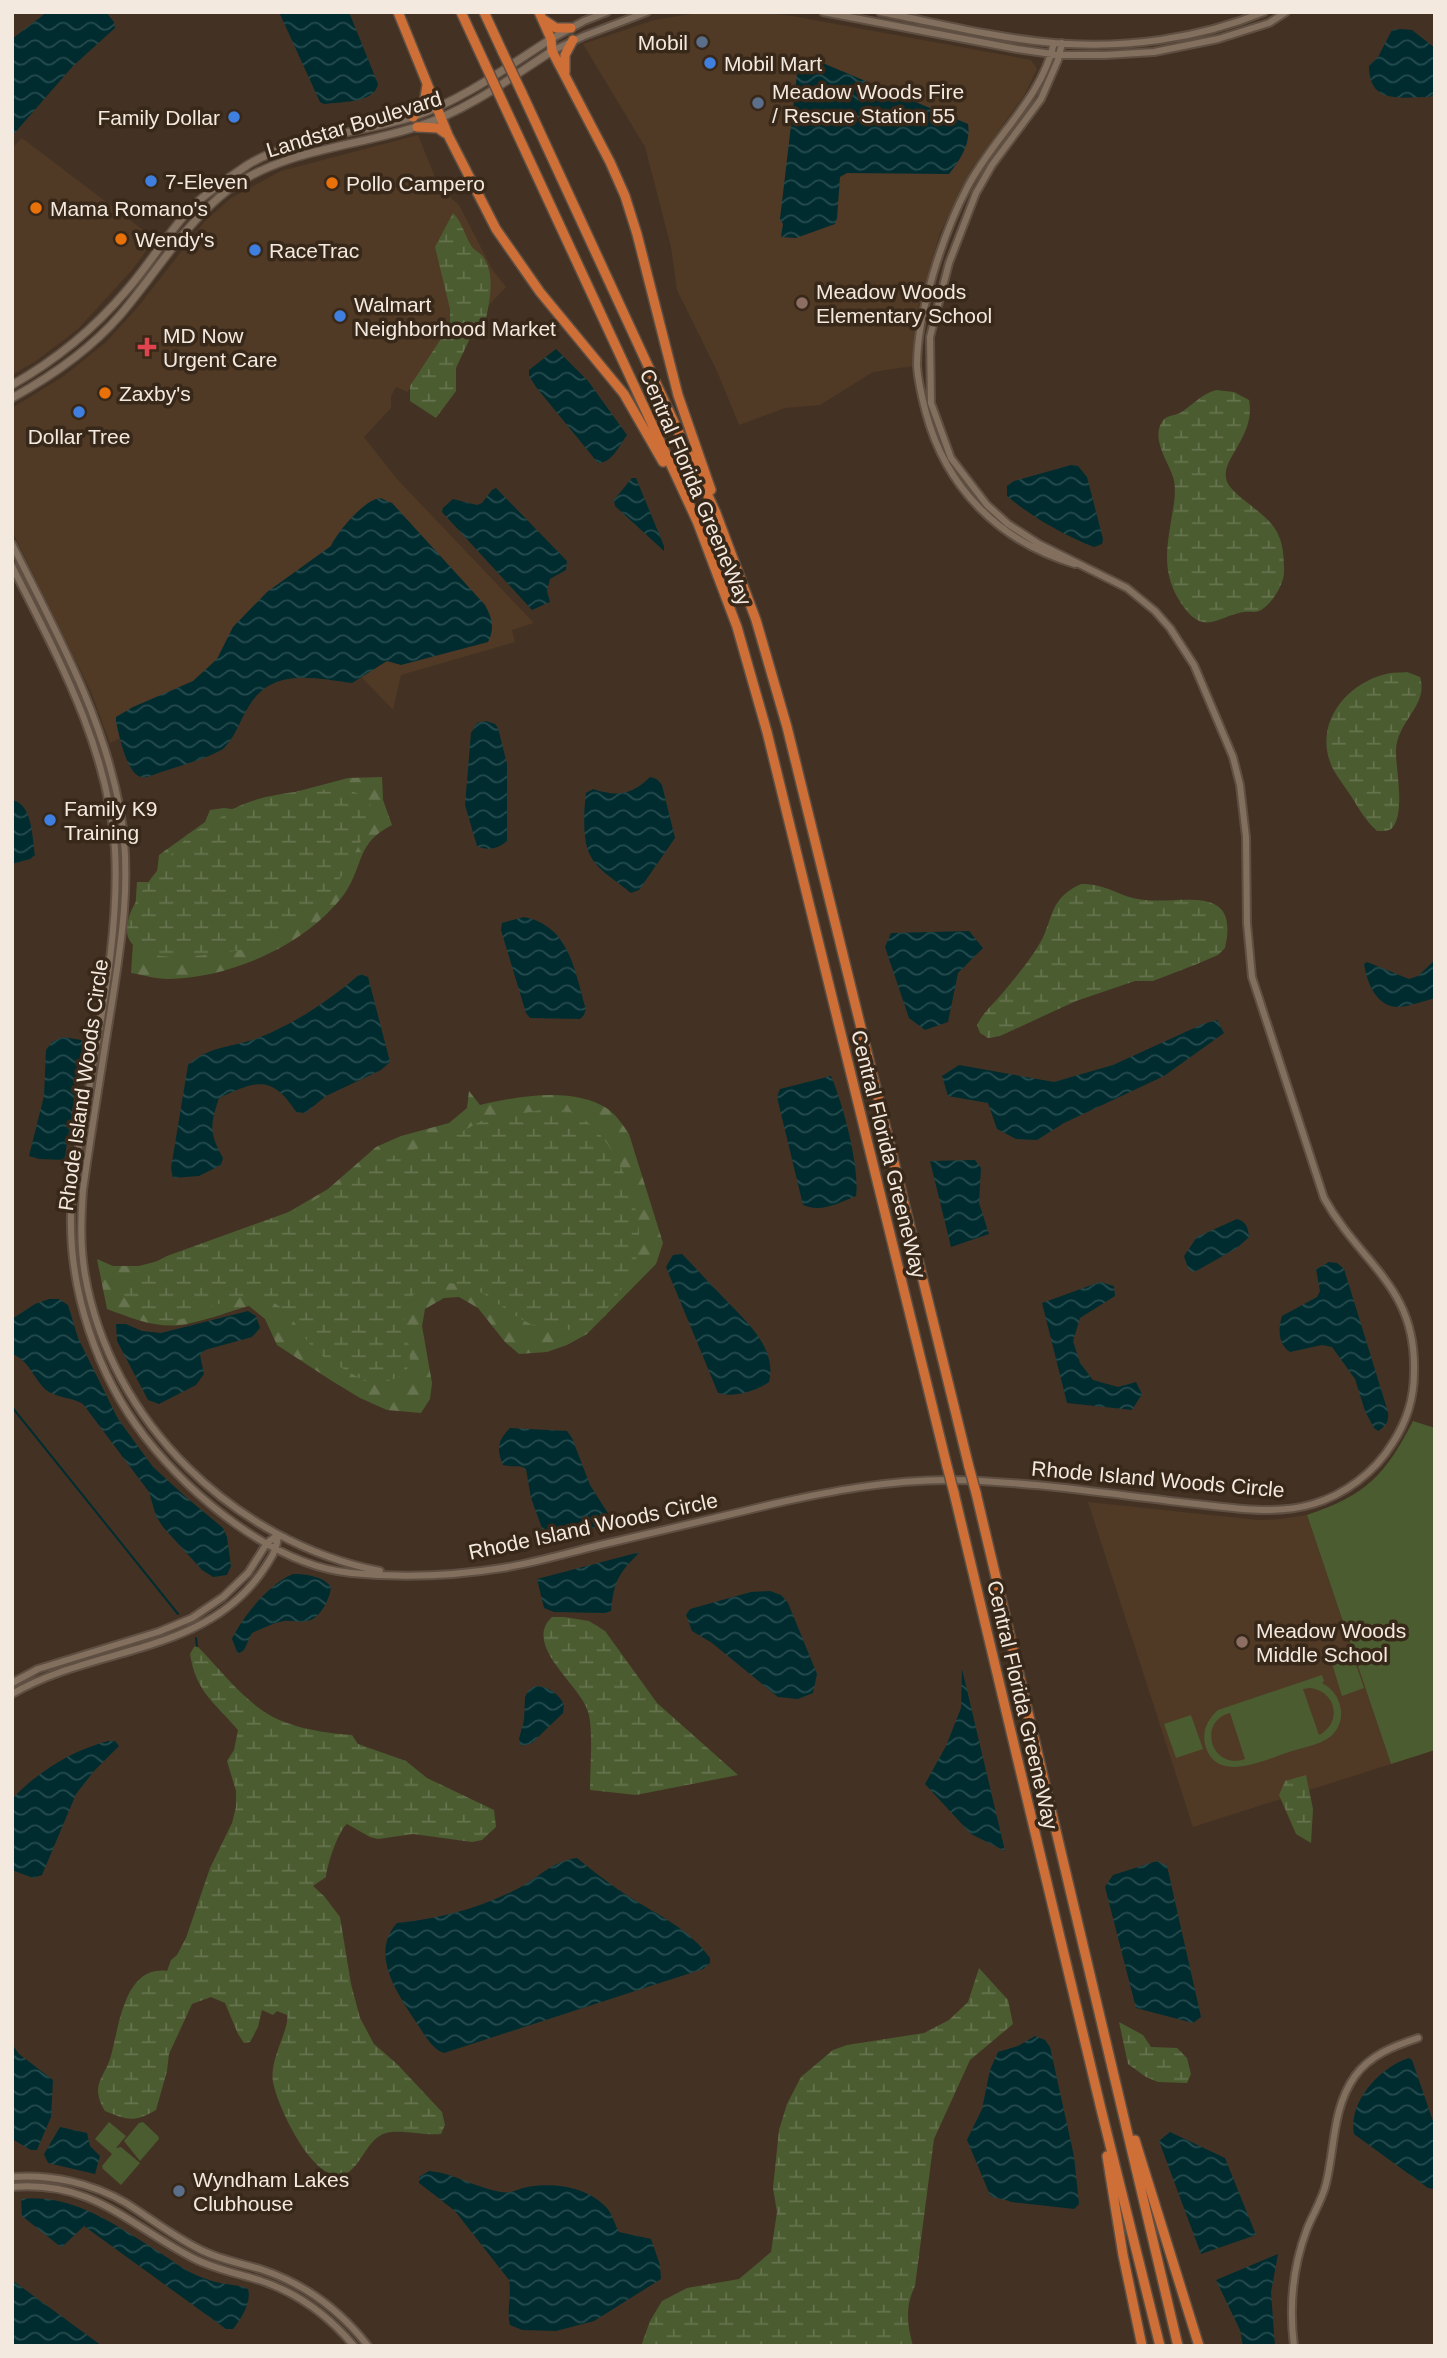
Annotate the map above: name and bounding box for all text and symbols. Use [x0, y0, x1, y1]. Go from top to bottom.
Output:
place label: Mobil [638, 31, 688, 54]
marker: Mobil [694, 34, 710, 50]
place label: Mobil Mart [724, 52, 822, 75]
marker: Mobil Mart [702, 55, 718, 71]
place label: Meadow Woods Fire / Rescue Station 55 [772, 80, 964, 127]
street label: Landstar Boulevard [264, 86, 444, 162]
marker: Meadow Woods Fire / Rescue Station 55 [750, 95, 766, 111]
place label: Family Dollar [97, 106, 220, 129]
marker: Family Dollar [226, 109, 242, 125]
place label: 7-Eleven [165, 170, 248, 193]
place label: Pollo Campero [346, 172, 485, 195]
marker: 7-Eleven [143, 173, 159, 189]
marker: Pollo Campero [324, 175, 340, 191]
place label: Mama Romano's [50, 197, 208, 220]
marker: Mama Romano's [28, 200, 44, 216]
place label: Wendy's [135, 228, 215, 251]
marker: Wendy's [113, 231, 129, 247]
place label: RaceTrac [269, 239, 359, 262]
marker: RaceTrac [247, 242, 263, 258]
place label: Meadow Woods Elementary School [816, 280, 992, 327]
place label: Walmart Neighborhood Market [354, 293, 556, 340]
marker: Meadow Woods Elementary School [794, 295, 810, 311]
marker: Walmart Neighborhood Market [332, 308, 348, 324]
place label: MD Now Urgent Care [163, 324, 277, 371]
marker: MD Now Urgent Care [137, 337, 157, 357]
street label: Central Florida GreeneWay [636, 365, 757, 609]
place label: Zaxby's [119, 382, 191, 405]
marker: Zaxby's [97, 385, 113, 401]
marker: Dollar Tree [71, 404, 87, 420]
place label: Dollar Tree [28, 425, 130, 448]
place label: Family K9 Training [64, 797, 157, 844]
marker: Family K9 Training [42, 812, 58, 828]
street label: Rhode Island Woods Circle [54, 958, 112, 1212]
street label: Central Florida GreeneWay [847, 1028, 931, 1281]
street label: Rhode Island Woods Circle [1030, 1456, 1286, 1502]
street label: Rhode Island Woods Circle [466, 1488, 720, 1564]
street label: Central Florida GreeneWay [983, 1578, 1063, 1832]
place label: Meadow Woods Middle School [1256, 1619, 1406, 1666]
marker: Meadow Woods Middle School [1234, 1634, 1250, 1650]
place label: Wyndham Lakes Clubhouse [193, 2168, 349, 2215]
marker: Wyndham Lakes Clubhouse [171, 2183, 187, 2199]

